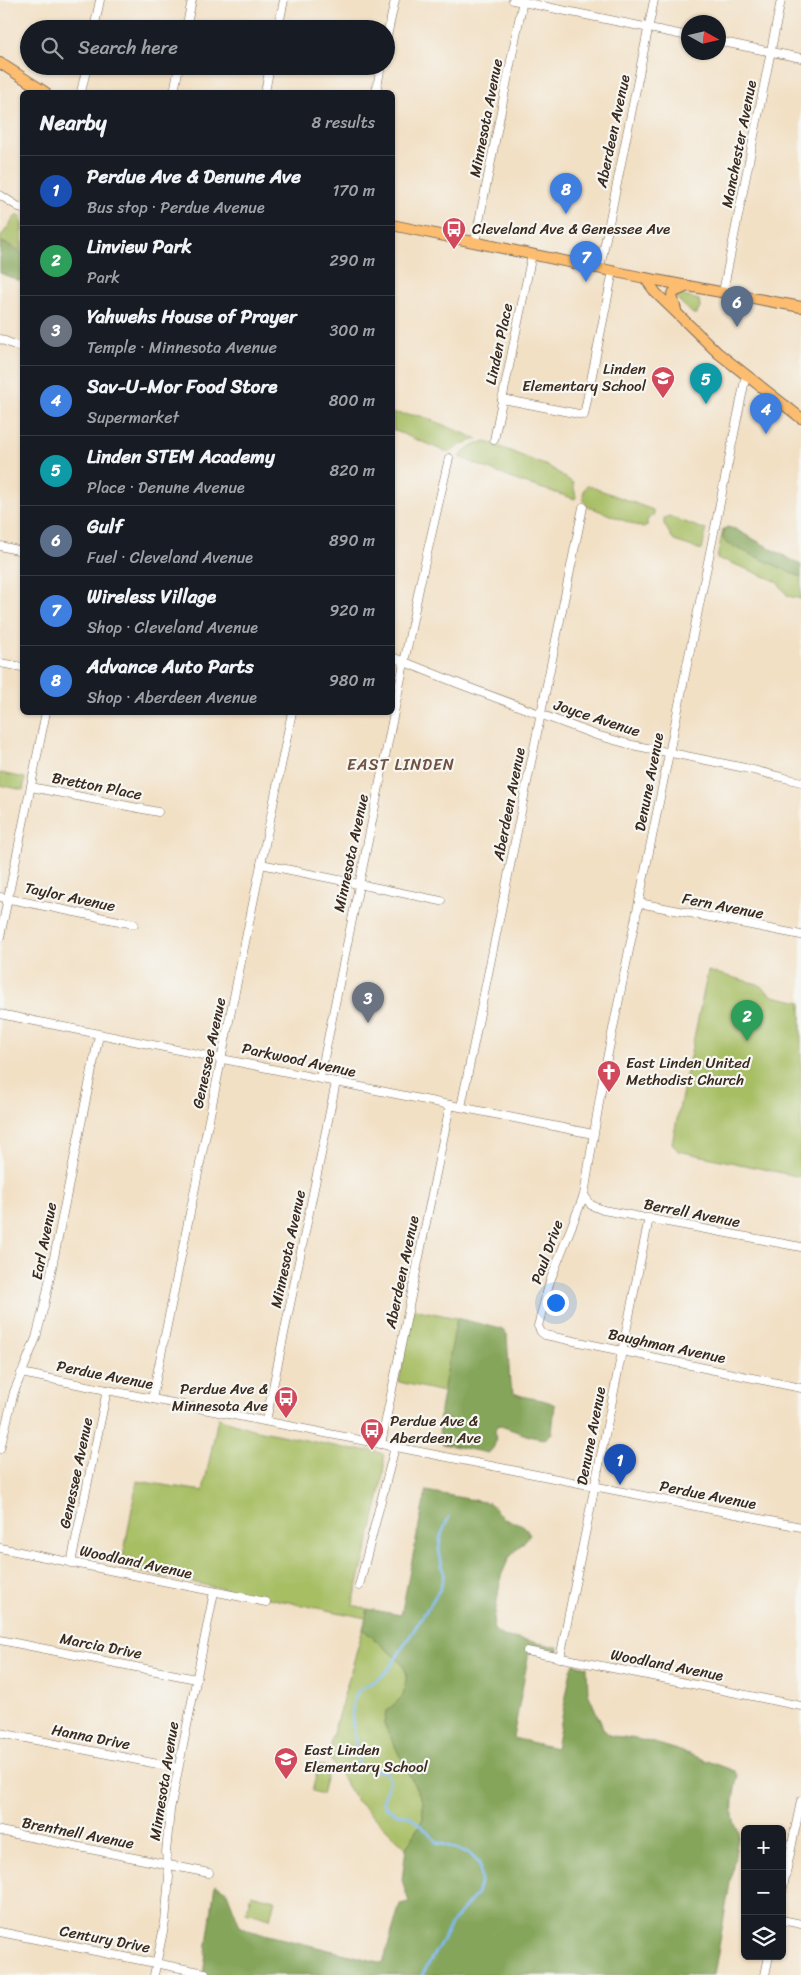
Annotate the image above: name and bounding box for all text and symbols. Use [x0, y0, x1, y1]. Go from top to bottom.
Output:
north arrow [681, 15, 726, 60]
search box [20, 20, 395, 75]
text: Search here [78, 31, 178, 64]
icon: search [38, 34, 66, 62]
street label: Minnesota Avenue [462, 56, 510, 180]
street label: Aberdeen Avenue [588, 72, 638, 191]
street label: Manchester Avenue [714, 78, 764, 210]
text: Nearby [40, 104, 106, 142]
text: 8 results [312, 108, 375, 137]
text: Perdue Ave & Denune Ave [87, 160, 301, 193]
pin: 8 [550, 173, 582, 214]
text: 1 [53, 176, 59, 205]
text: 170 m [332, 176, 375, 205]
text: Bus stop · Perdue Avenue [87, 193, 265, 222]
bus stop icon: Cleveland Ave & Genessee Ave [441, 216, 467, 250]
place label: Cleveland Ave & Genessee Ave [472, 216, 670, 242]
text: Linview Park [87, 230, 192, 263]
pin: 7 [570, 241, 602, 282]
text: 2 [51, 246, 61, 275]
text: 290 m [329, 246, 375, 275]
text: Park [87, 263, 120, 292]
pin: 6 [721, 286, 753, 327]
text: Yahwehs House of Prayer [87, 300, 297, 333]
street label: Linden Place [478, 300, 520, 387]
text: 3 [52, 316, 60, 345]
text: 300 m [330, 316, 375, 345]
text: Temple · Minnesota Avenue [87, 333, 277, 362]
place label: Linden Elementary School [522, 356, 647, 399]
pin: 5 [690, 363, 722, 404]
school or university icon: Linden Elementary School [650, 365, 676, 399]
text: Sav-U-Mor Food Store [87, 370, 277, 403]
text: 4 [51, 386, 61, 415]
text: 800 m [329, 386, 375, 415]
pin: 4 [750, 393, 782, 434]
text: Supermarket [87, 403, 179, 432]
text: Linden STEM Academy [87, 440, 275, 473]
text: 5 [51, 456, 61, 485]
text: 820 m [330, 456, 375, 485]
text: Place · Denune Avenue [87, 473, 245, 502]
text: Gulf [87, 510, 123, 543]
text: 6 [51, 526, 61, 555]
text: 890 m [329, 526, 375, 555]
text: Fuel · Cleveland Avenue [87, 543, 253, 572]
text: Wireless Village [87, 580, 216, 613]
text: 7 [51, 596, 61, 625]
text: 920 m [329, 596, 375, 625]
text: Shop · Cleveland Avenue [87, 613, 258, 642]
text: Advance Auto Parts [87, 650, 254, 683]
text: 8 [51, 666, 61, 695]
text: 980 m [329, 666, 375, 695]
text: Shop · Aberdeen Avenue [87, 683, 257, 712]
street label: Joyce Avenue [550, 692, 644, 744]
street label: Denune Avenue [627, 730, 671, 834]
street label: Aberdeen Avenue [485, 745, 533, 864]
district label: EAST LINDEN [347, 750, 455, 779]
street label: Bretton Place [50, 765, 145, 808]
street label: Minnesota Avenue [326, 791, 376, 915]
street label: Taylor Avenue [22, 875, 118, 919]
street label: Fern Avenue [680, 885, 766, 927]
pin: 3 [352, 982, 384, 1023]
street label: Genessee Avenue [185, 995, 234, 1111]
pin: 2 [731, 1000, 763, 1041]
street label: Parkwood Avenue [240, 1035, 358, 1085]
place label: East Linden United Methodist Church [626, 1050, 751, 1093]
church icon: East Linden United Methodist Church [596, 1059, 622, 1093]
street label: Minnesota Avenue [263, 1187, 313, 1311]
street label: Berrell Avenue [642, 1191, 743, 1235]
street label: Earl Avenue [24, 1200, 64, 1282]
street label: Aberdeen Avenue [377, 1213, 427, 1332]
street label: Paul Drive [523, 1216, 571, 1288]
your location [543, 1290, 569, 1316]
street label: Baughman Avenue [606, 1321, 728, 1371]
street label: Perdue Avenue [54, 1353, 156, 1397]
place label: Perdue Ave & Minnesota Ave [172, 1376, 268, 1419]
street label: Denune Avenue [569, 1384, 613, 1488]
bus stop icon: Perdue Ave & Minnesota Ave [273, 1385, 299, 1419]
place label: Perdue Ave & Aberdeen Ave [389, 1408, 482, 1451]
street label: Genessee Avenue [52, 1415, 101, 1531]
bus stop icon: Perdue Ave & Aberdeen Ave [359, 1417, 385, 1451]
pin: 1 [604, 1444, 636, 1485]
street label: Perdue Avenue [657, 1473, 759, 1517]
street label: Woodland Avenue [77, 1537, 195, 1587]
street label: Marcia Drive [58, 1625, 144, 1667]
street label: Woodland Avenue [608, 1641, 726, 1689]
street label: Hanna Drive [49, 1717, 133, 1757]
street label: Minnesota Avenue [142, 1719, 186, 1842]
place label: East Linden Elementary School [304, 1737, 429, 1780]
school or university icon: East Linden Elementary School [273, 1746, 299, 1780]
street label: Brentnell Avenue [20, 1809, 137, 1857]
map controls [741, 1825, 786, 1960]
button: + [741, 1825, 786, 1870]
button: − [741, 1870, 786, 1915]
button: layers [741, 1915, 786, 1960]
street label: Century Drive [58, 1918, 153, 1961]

